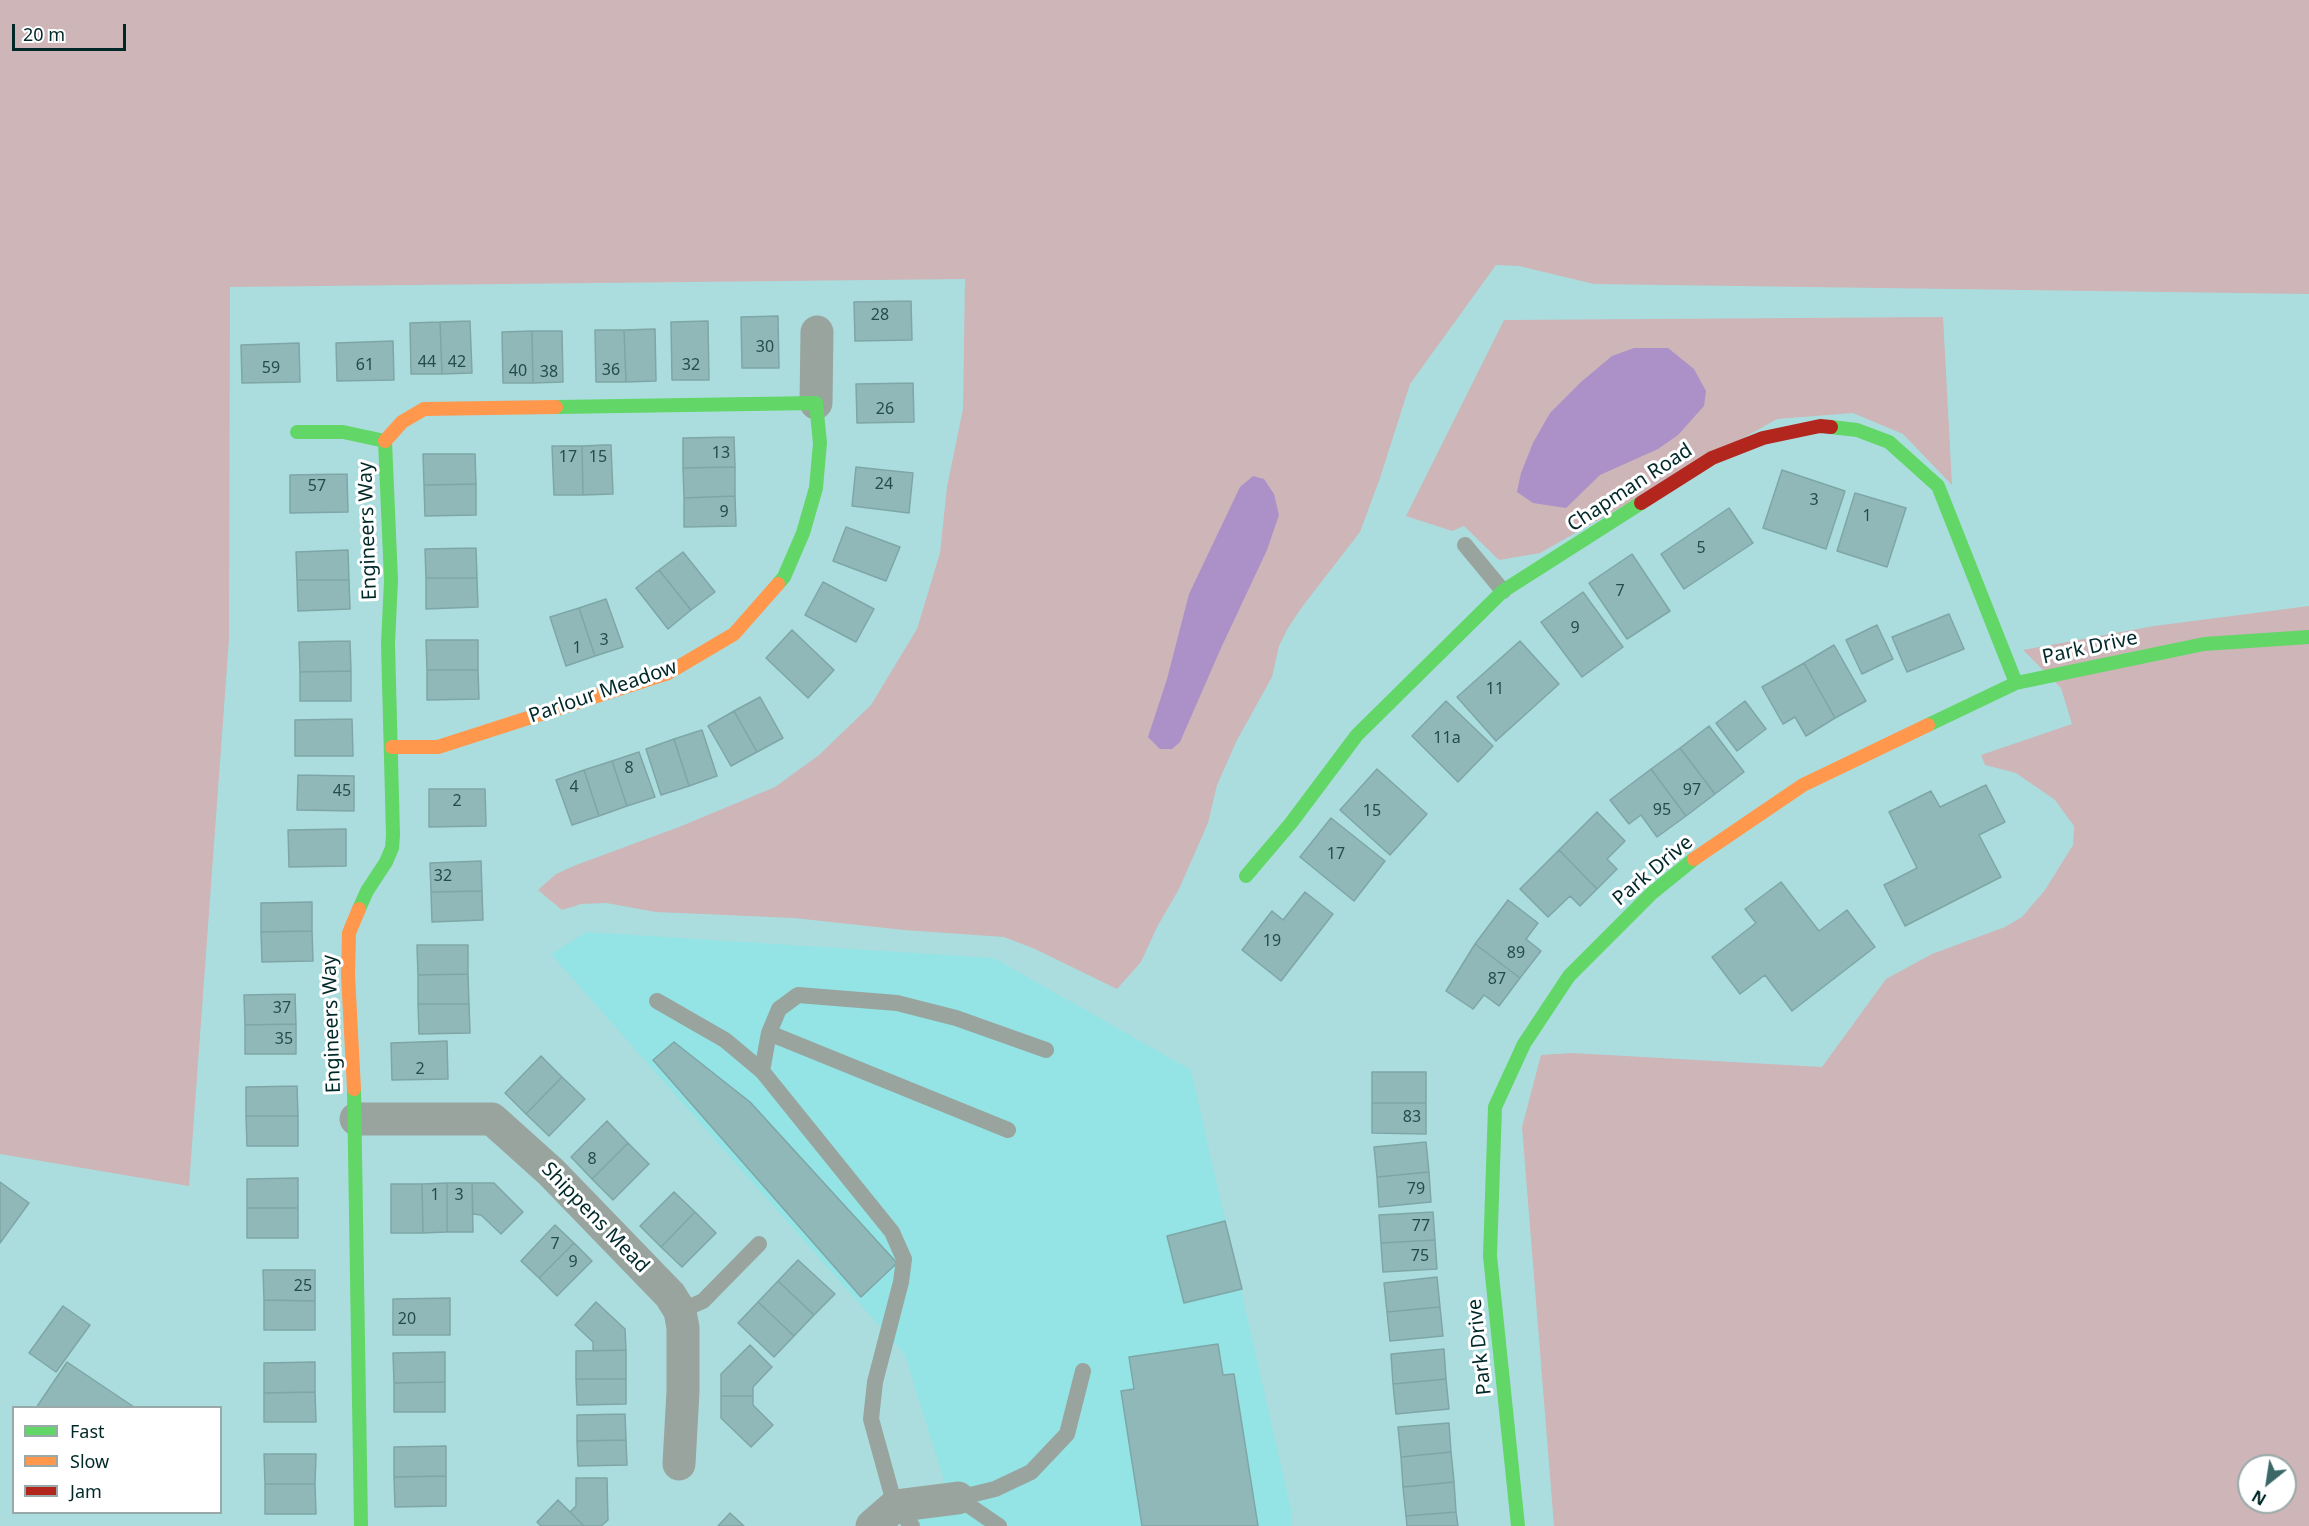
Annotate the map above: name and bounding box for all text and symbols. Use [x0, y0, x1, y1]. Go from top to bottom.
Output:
scale bar [15, 12, 129, 50]
text: 20 m [23, 22, 65, 46]
house number: 28 [871, 305, 889, 325]
house number: 30 [756, 337, 774, 357]
house number: 44 [418, 352, 436, 372]
house number: 42 [448, 352, 466, 372]
house number: 61 [356, 355, 374, 375]
house number: 32 [682, 355, 700, 375]
house number: 59 [262, 358, 280, 378]
house number: 36 [602, 360, 620, 380]
house number: 40 [509, 361, 527, 381]
house number: 38 [540, 362, 558, 382]
house number: 26 [876, 399, 894, 419]
street label: Chapman Road [1563, 439, 1697, 537]
house number: 13 [712, 443, 730, 463]
house number: 17 [559, 447, 577, 467]
house number: 15 [589, 447, 607, 467]
street label: Engineers Way [354, 461, 382, 601]
house number: 24 [875, 474, 893, 494]
house number: 57 [308, 476, 326, 496]
house number: 3 [1809, 490, 1819, 510]
house number: 9 [719, 502, 729, 522]
house number: 1 [1862, 506, 1872, 526]
house number: 5 [1696, 538, 1706, 558]
house number: 7 [1615, 581, 1625, 601]
house number: 9 [1570, 618, 1580, 638]
street label: Park Drive [2040, 626, 2140, 670]
house number: 3 [599, 630, 609, 650]
house number: 1 [572, 638, 582, 658]
street label: Parlour Meadow [526, 655, 680, 729]
house number: 11 [1486, 679, 1504, 699]
house number: 11a [1433, 728, 1461, 748]
house number: 8 [624, 758, 634, 778]
house number: 4 [569, 777, 579, 797]
house number: 97 [1683, 780, 1701, 800]
house number: 45 [333, 781, 351, 801]
house number: 2 [452, 791, 462, 811]
house number: 95 [1653, 800, 1671, 820]
house number: 15 [1363, 801, 1381, 821]
street label: Park Drive [1608, 831, 1698, 911]
house number: 17 [1327, 844, 1345, 864]
house number: 32 [434, 866, 452, 886]
house number: 19 [1263, 931, 1281, 951]
house number: 89 [1507, 943, 1525, 963]
street label: Engineers Way [318, 954, 346, 1094]
house number: 87 [1488, 969, 1506, 989]
house number: 37 [273, 998, 291, 1018]
house number: 35 [275, 1029, 293, 1049]
house number: 2 [415, 1059, 425, 1079]
house number: 83 [1403, 1107, 1421, 1127]
house number: 8 [587, 1149, 597, 1169]
street label: Shippens Mead [536, 1158, 654, 1278]
house number: 79 [1407, 1179, 1425, 1199]
house number: 1 [430, 1185, 440, 1205]
house number: 3 [454, 1185, 464, 1205]
house number: 77 [1412, 1216, 1430, 1236]
house number: 7 [550, 1234, 560, 1254]
house number: 75 [1411, 1246, 1429, 1266]
house number: 9 [568, 1252, 578, 1272]
house number: 25 [294, 1276, 312, 1296]
street label: Park Drive [1463, 1298, 1497, 1396]
house number: 20 [398, 1309, 416, 1329]
legend [12, 1406, 222, 1514]
text: Fast [70, 1419, 105, 1443]
text: Slow [70, 1449, 109, 1473]
north arrow [2237, 1454, 2297, 1514]
text: Jam [70, 1479, 102, 1503]
text: N [2248, 1485, 2270, 1511]

